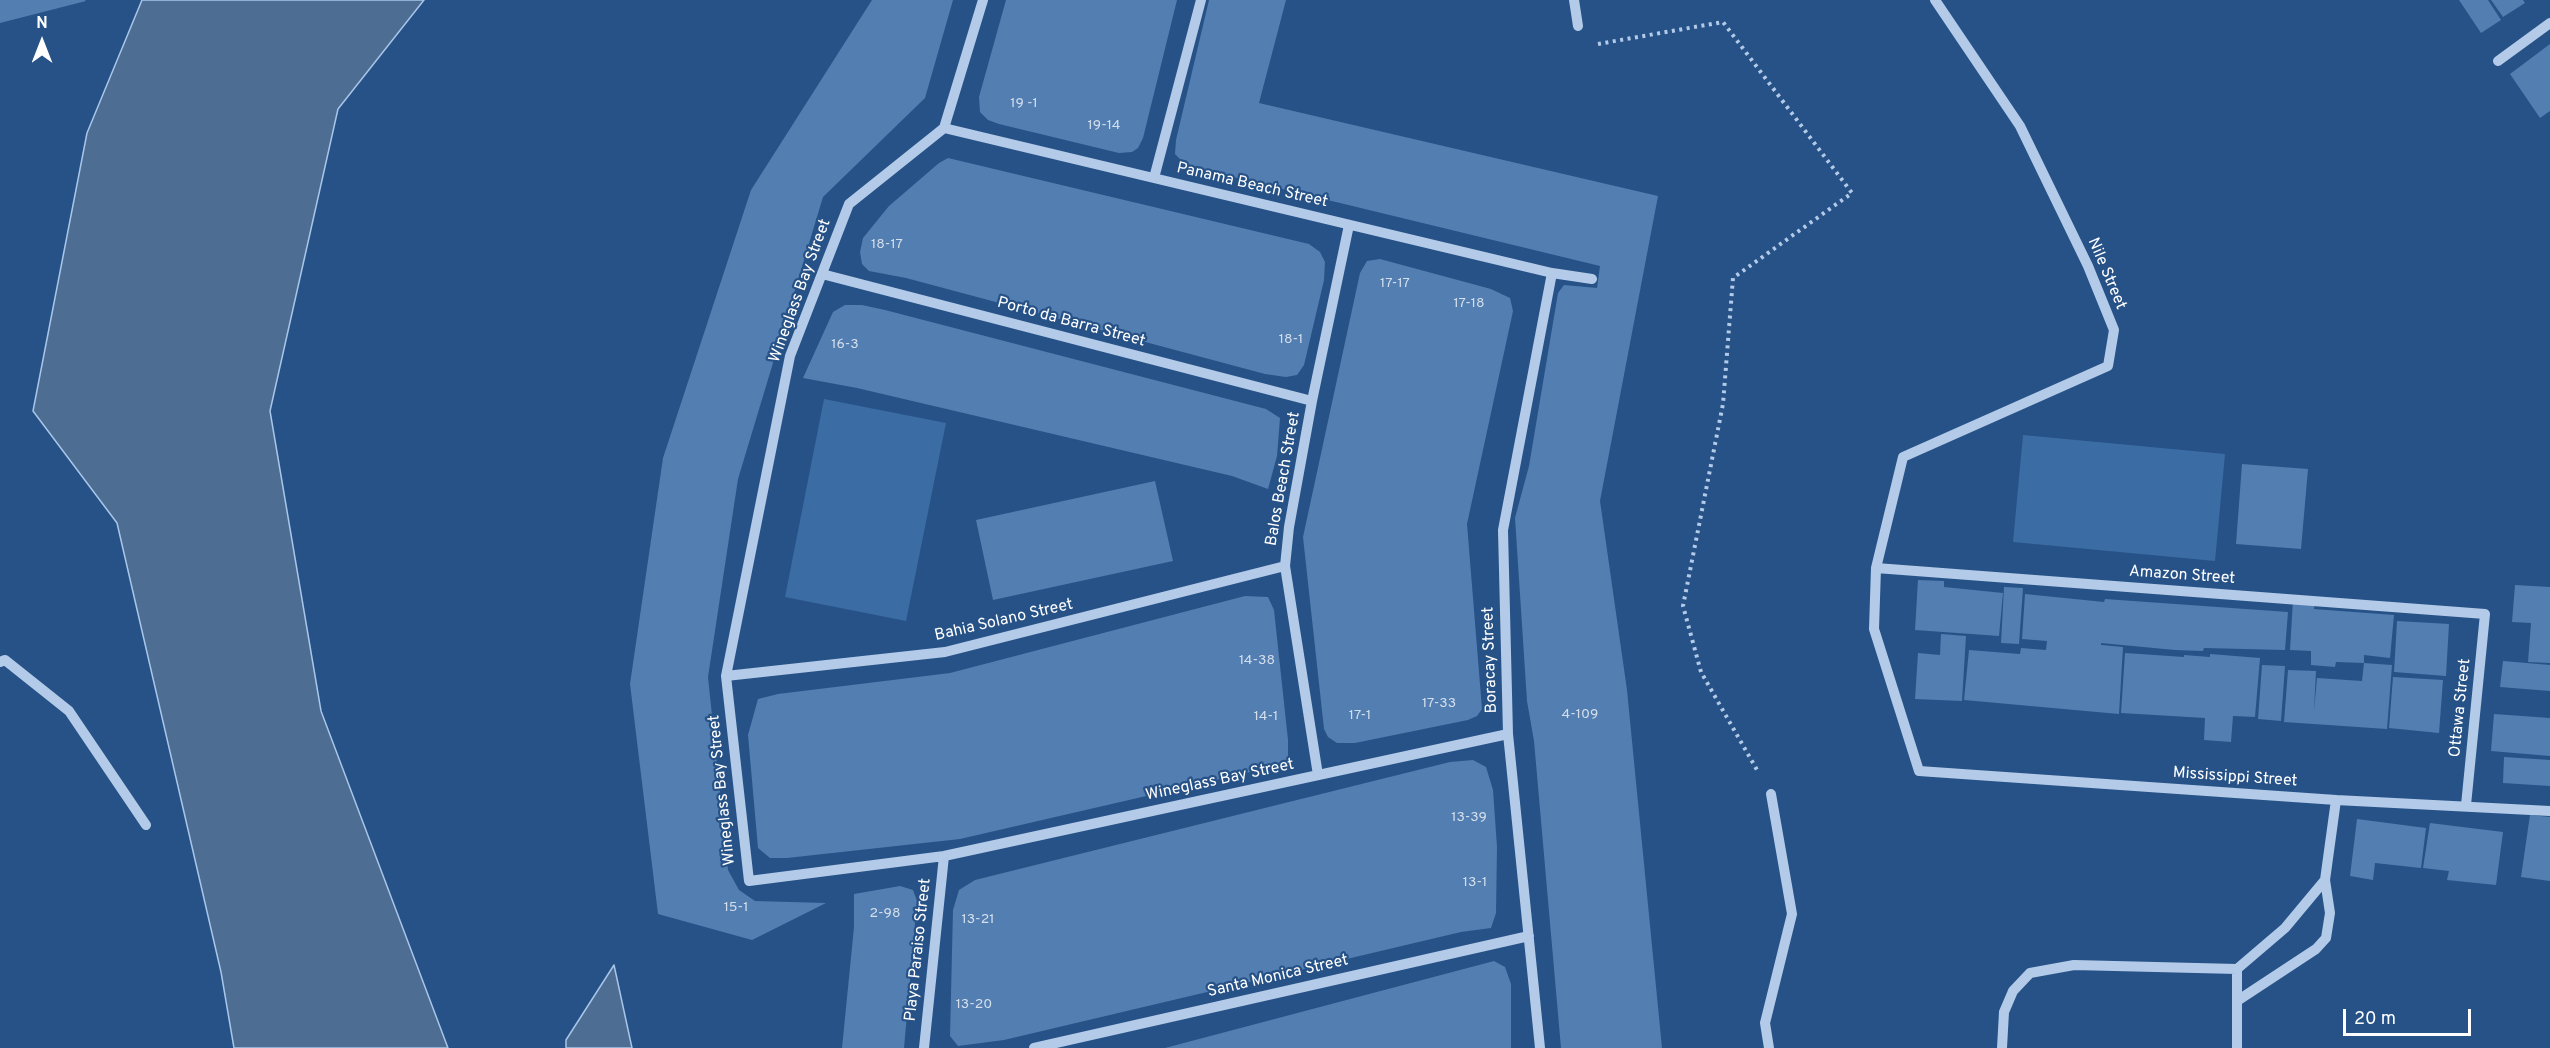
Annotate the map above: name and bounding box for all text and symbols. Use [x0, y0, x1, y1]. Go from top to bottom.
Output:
north arrow [12, 12, 72, 72]
text: N [36, 14, 48, 34]
house number: 19 -1 [1010, 96, 1038, 112]
house number: 19-14 [1088, 118, 1120, 134]
street label: Panama Beach Street [1175, 159, 1329, 213]
street label: Wineglass Bay Street [766, 217, 836, 365]
street label: Nile Street [2082, 235, 2130, 313]
house number: 18-17 [871, 237, 903, 253]
house number: 17-17 [1380, 276, 1410, 292]
street label: Porto da Barra Street [995, 294, 1147, 352]
house number: 17-18 [1453, 296, 1485, 312]
house number: 18-1 [1279, 332, 1303, 348]
house number: 16-3 [831, 337, 859, 353]
street label: Balos Beach Street [1263, 410, 1305, 548]
street label: Amazon Street [2128, 563, 2236, 589]
street label: Bahia Solano Street [933, 596, 1075, 646]
street label: Boracay Street [1480, 606, 1502, 714]
house number: 14-38 [1239, 653, 1275, 669]
street label: Ottawa Street [2446, 658, 2476, 758]
house number: 17-33 [1422, 696, 1456, 712]
house number: 4-109 [1562, 707, 1598, 723]
house number: 17-1 [1349, 708, 1371, 724]
house number: 14-1 [1254, 709, 1278, 725]
street label: Wineglass Bay Street [706, 714, 740, 866]
street label: Wineglass Bay Street [1144, 756, 1296, 806]
street label: Mississippi Street [2172, 764, 2298, 792]
house number: 13-39 [1451, 810, 1487, 826]
house number: 13-1 [1463, 875, 1487, 891]
street label: Playa Paraiso Street [902, 877, 936, 1023]
house number: 15-1 [724, 900, 748, 916]
house number: 2-98 [869, 906, 901, 922]
house number: 13-21 [962, 912, 994, 928]
street label: Santa Monica Street [1206, 951, 1350, 1003]
house number: 13-20 [956, 997, 992, 1013]
scale bar [2346, 997, 2474, 1035]
text: 20 m [2354, 1008, 2396, 1031]

